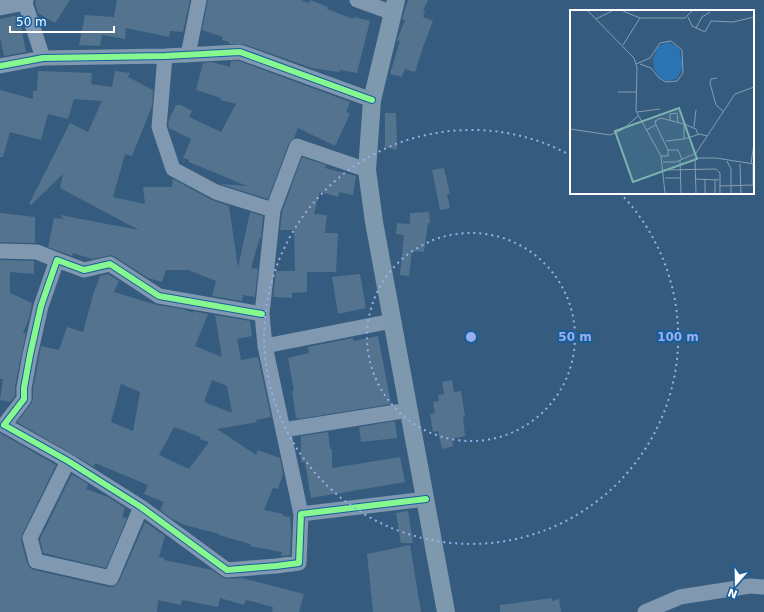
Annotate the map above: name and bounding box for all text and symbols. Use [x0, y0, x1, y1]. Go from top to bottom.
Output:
scale bar [10, 8, 114, 34]
inset map [570, 10, 754, 194]
text: 50 m [16, 15, 47, 29]
centre of rings [464, 330, 478, 344]
text: 50 m [558, 330, 592, 344]
text: 100 m [657, 330, 699, 344]
north arrow [716, 564, 756, 604]
text: N [726, 585, 739, 601]

